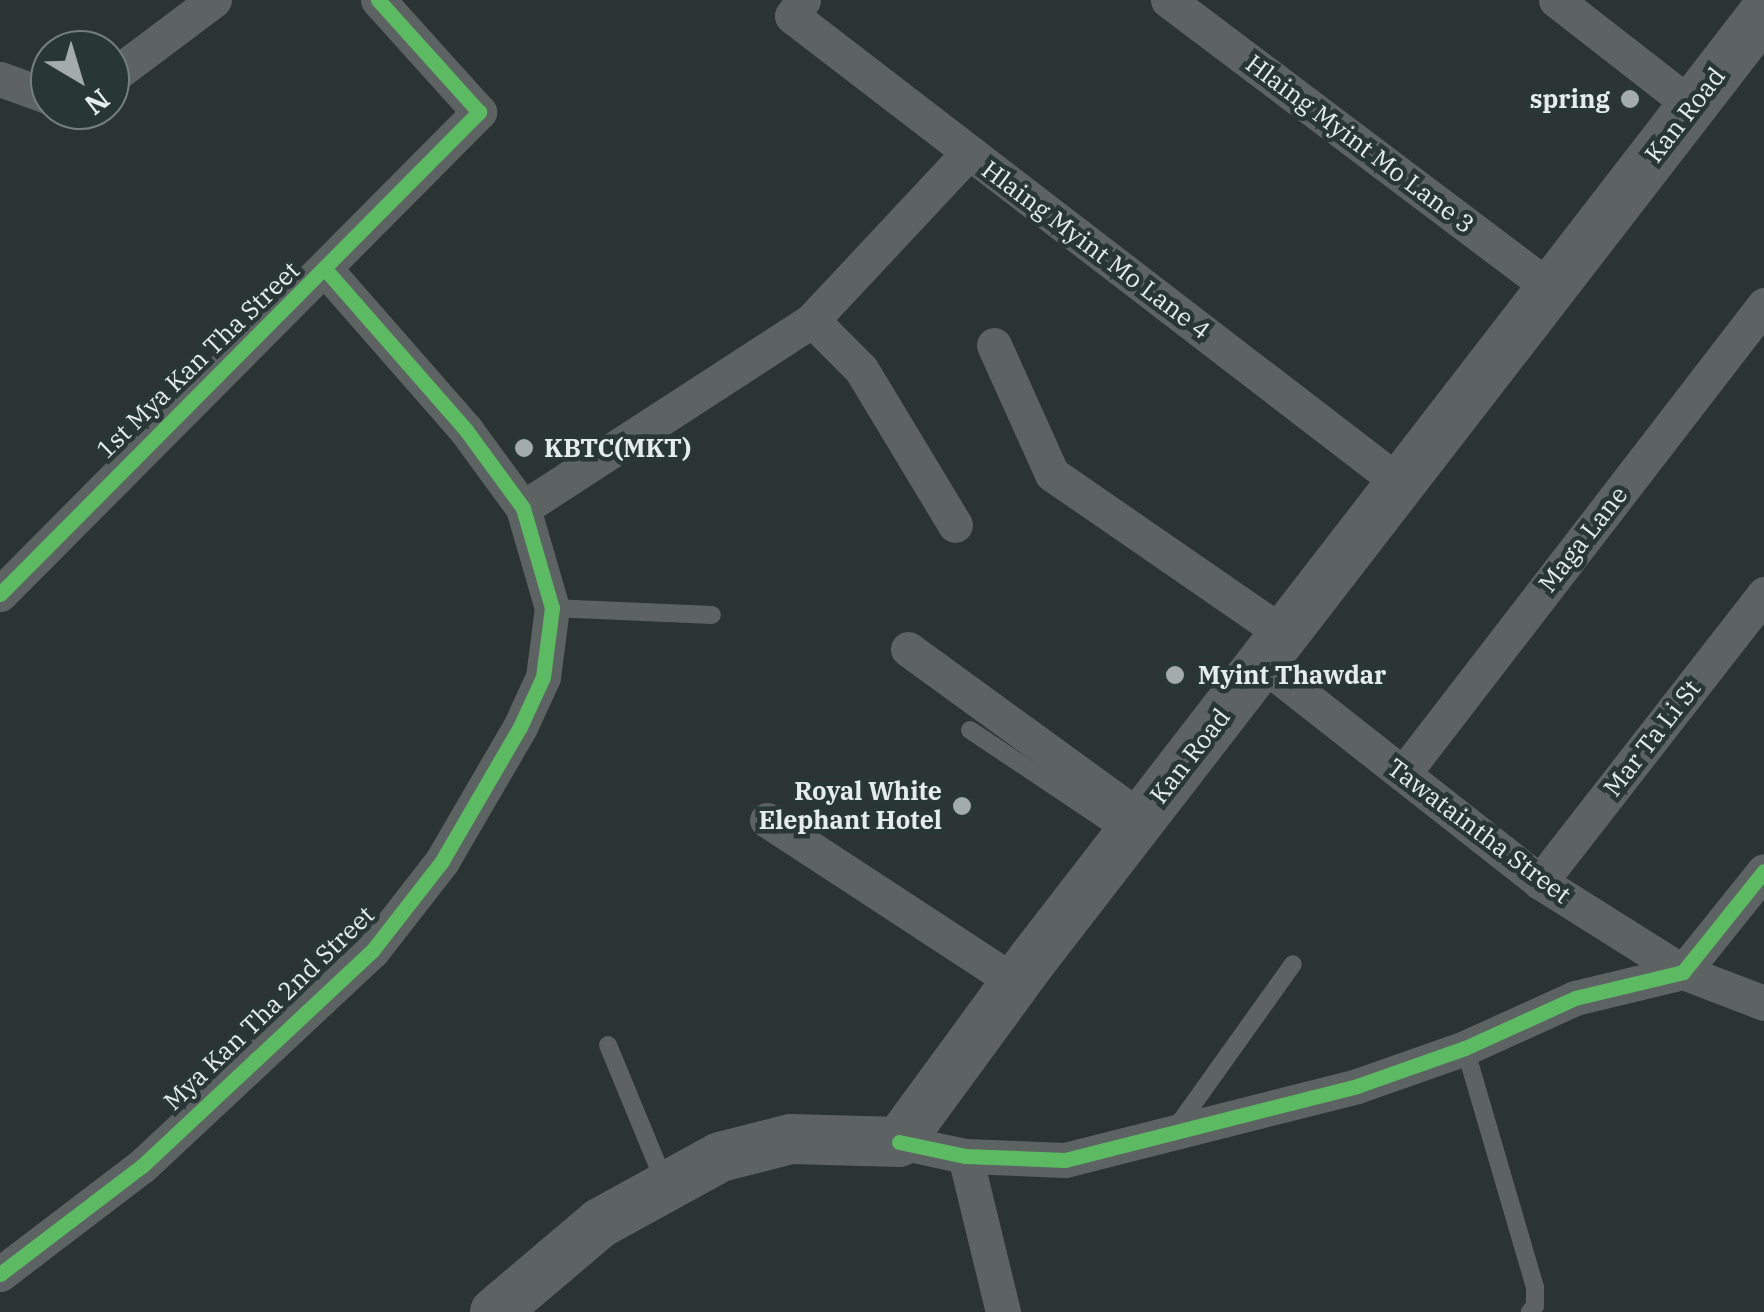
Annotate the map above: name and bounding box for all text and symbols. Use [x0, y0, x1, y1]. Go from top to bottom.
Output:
north arrow [30, 30, 130, 130]
street label: Hlaing Myint Mo Lane 3 [1240, 48, 1480, 240]
street label: Kan Road [1639, 61, 1731, 169]
text: N [77, 81, 118, 124]
place label: spring [1530, 84, 1610, 114]
marker: spring [1619, 88, 1641, 110]
street label: Hlaing Myint Mo Lane 4 [976, 154, 1216, 346]
street label: 1st Mya Kan Tha Street [90, 255, 306, 465]
place label: KBTC(MKT) [544, 433, 691, 463]
marker: KBTC(MKT) [513, 437, 535, 459]
street label: Maga Lane [1532, 480, 1634, 598]
place label: Myint Thawdar [1198, 660, 1386, 690]
marker: Myint Thawdar [1162, 662, 1188, 688]
street label: Mar Ta Li St [1597, 674, 1707, 802]
street label: Kan Road [1144, 702, 1236, 810]
street label: Tawataintha Street [1381, 752, 1577, 910]
place label: Royal White Elephant Hotel [759, 777, 942, 836]
marker: Royal White Elephant Hotel [951, 795, 973, 817]
street label: Mya Kan Tha 2nd Street [158, 900, 380, 1116]

